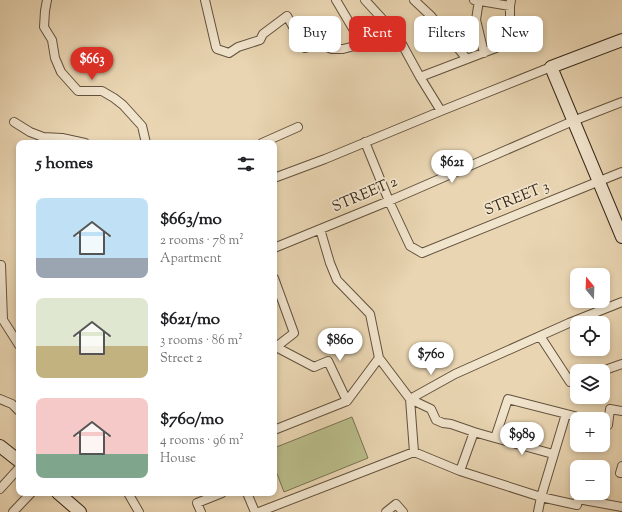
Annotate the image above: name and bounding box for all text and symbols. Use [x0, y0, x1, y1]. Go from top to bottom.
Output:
chip: Buy [289, 16, 341, 52]
chip: Rent [349, 16, 406, 52]
chip: Filters [414, 16, 479, 52]
chip: New [487, 16, 543, 52]
pin: $663 [68, 47, 116, 81]
text: $663 [79, 51, 105, 69]
pin: $621 [428, 150, 476, 184]
text: 5 homes [36, 152, 93, 176]
icon: filters [235, 153, 257, 175]
text: $621 [440, 154, 464, 172]
street label: STREET 2 [329, 172, 401, 218]
street label: STREET 3 [481, 176, 553, 222]
text: $663/mo [160, 208, 222, 232]
icon: home [68, 214, 116, 262]
text: 2 rooms · 78 m² [160, 232, 244, 250]
text: Apartment [160, 250, 221, 268]
north arrow [570, 268, 610, 308]
map controls [570, 268, 610, 500]
text: $621/mo [160, 308, 220, 332]
icon: home [68, 314, 116, 362]
button: locate [570, 316, 610, 356]
pin: $860 [316, 328, 364, 362]
text: 3 rooms · 86 m² [160, 332, 243, 350]
text: $860 [327, 332, 353, 350]
pin: $760 [407, 342, 455, 376]
text: $760 [418, 346, 444, 364]
text: Street 2 [160, 350, 202, 368]
button: layers [570, 364, 610, 404]
text: $760/mo [160, 408, 224, 432]
button: + [570, 412, 610, 452]
icon: home [68, 414, 116, 462]
pin: $989 [498, 422, 546, 456]
text: $989 [509, 426, 535, 444]
text: 4 rooms · 96 m² [160, 432, 244, 450]
text: House [160, 450, 196, 468]
button: − [570, 460, 610, 500]

